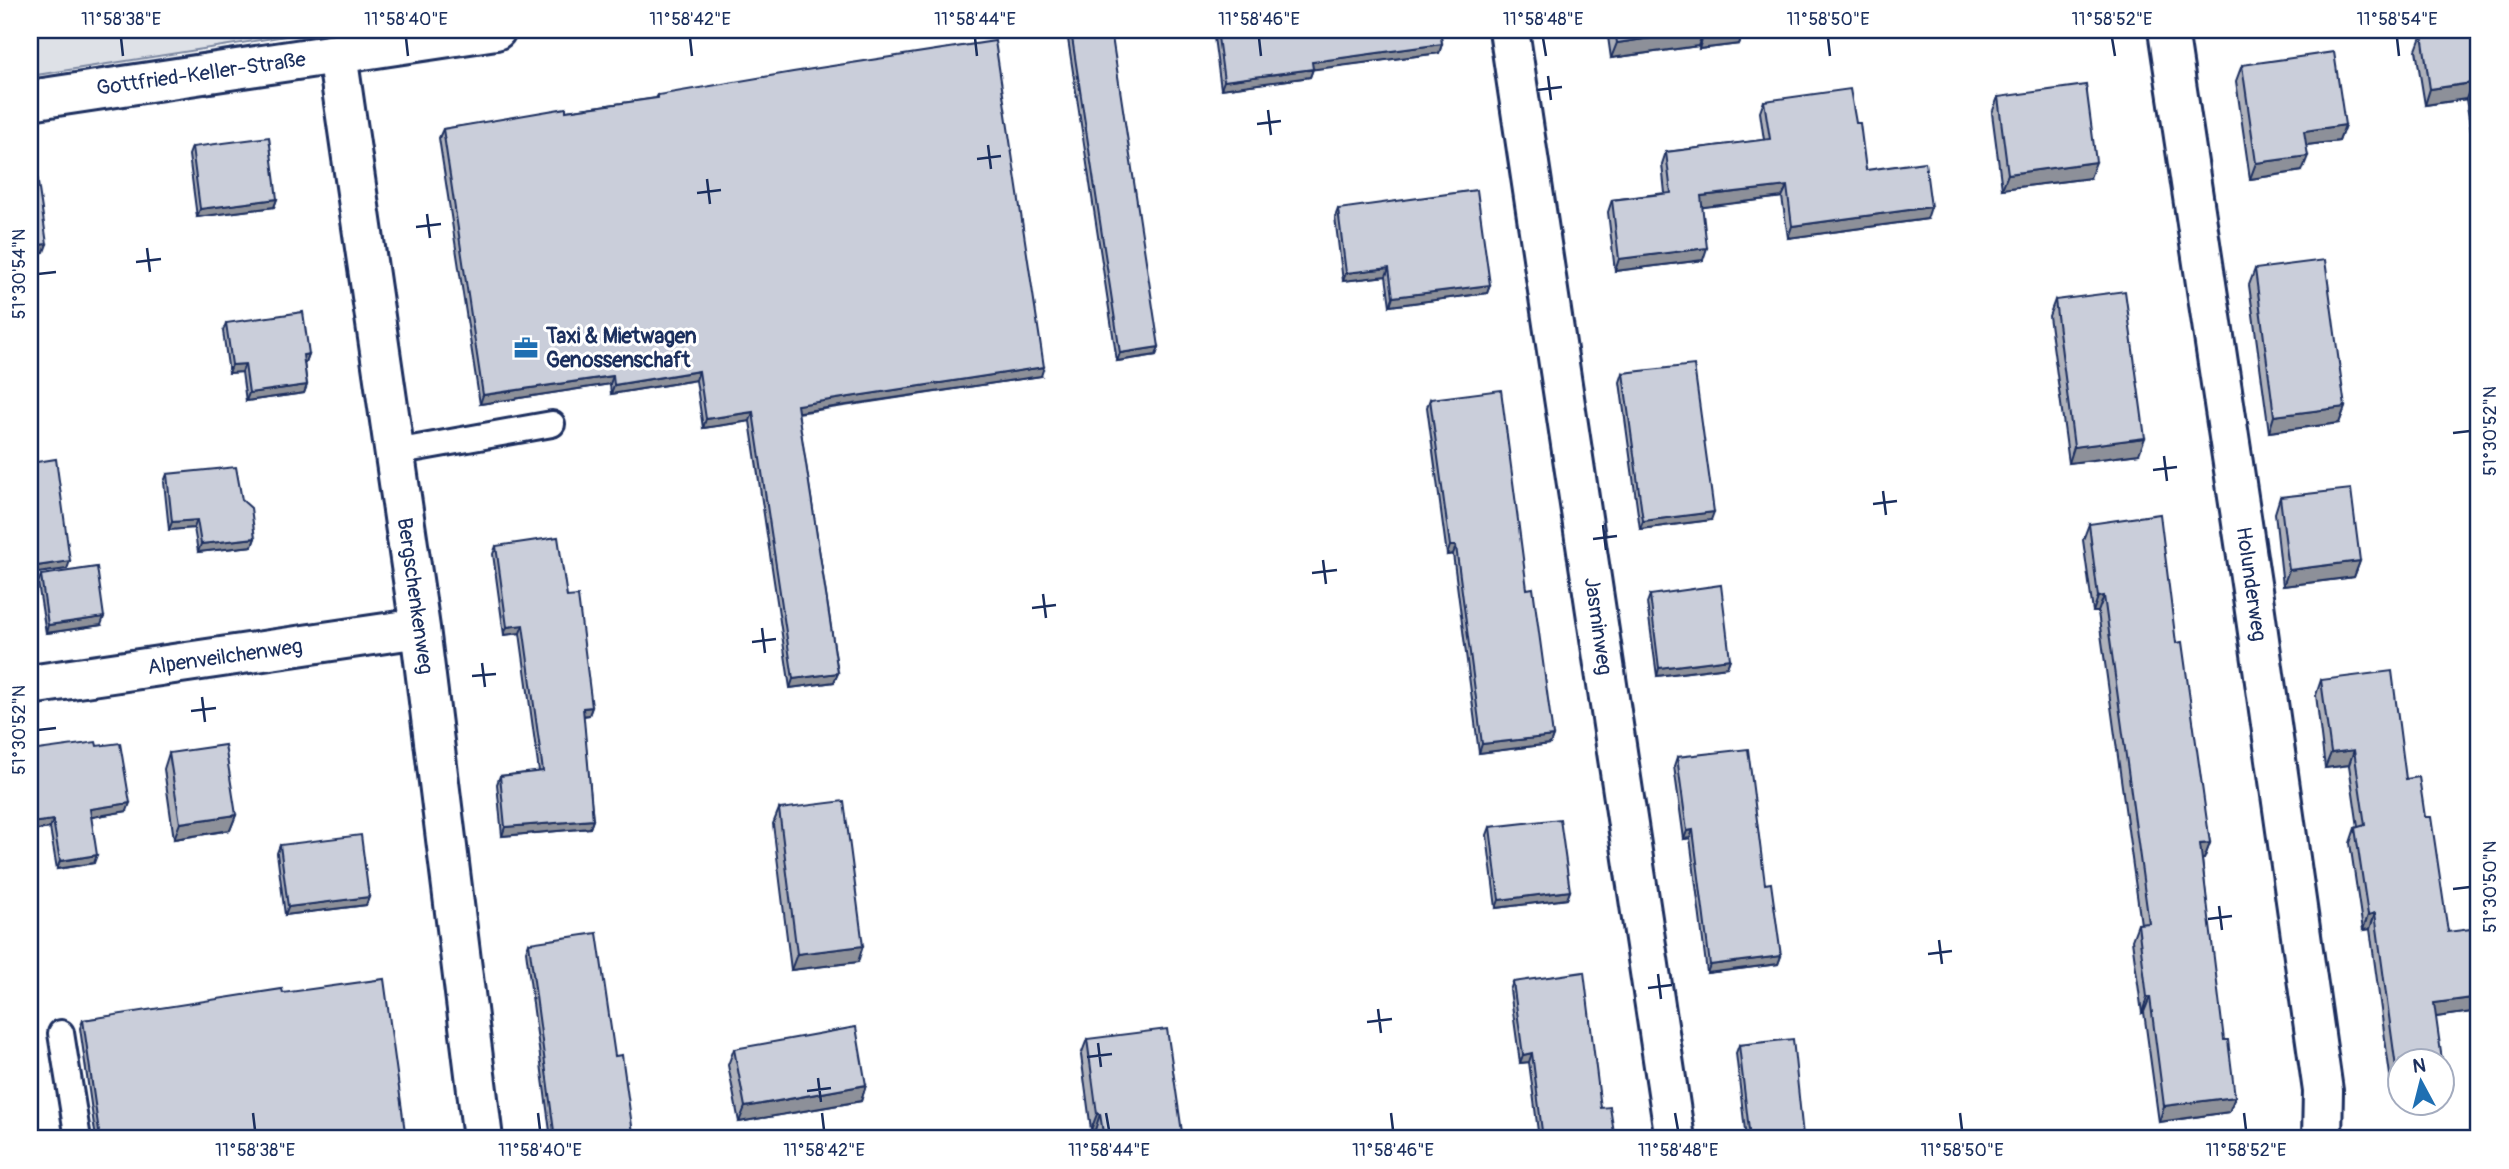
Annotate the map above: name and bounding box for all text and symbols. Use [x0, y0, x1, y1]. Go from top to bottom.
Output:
text: 11°58'38"E [81, 8, 161, 31]
text: 11°58'40"E [364, 8, 448, 31]
text: 11°58'42"E [649, 8, 731, 31]
text: 11°58'44"E [934, 8, 1016, 31]
text: 11°58'46"E [1218, 8, 1300, 31]
text: 11°58'48"E [1503, 8, 1583, 31]
text: 11°58'50"E [1786, 8, 1870, 31]
text: 11°58'52"E [2072, 8, 2152, 31]
text: 11°58'54"E [2356, 8, 2438, 31]
street label: Gottfried-Keller-Straße [95, 46, 308, 102]
text: 51°30'54"N [8, 229, 31, 319]
place label: Taxi & Mietwagen Genossenschaft [545, 323, 697, 374]
office icon: Taxi & Mietwagen Genossenschaft [512, 334, 540, 362]
text: 51°30'52"N [2479, 386, 2502, 476]
street label: Bergschenkenweg [391, 516, 439, 676]
street label: Holunderweg [2230, 525, 2272, 643]
street label: Jasminweg [1578, 575, 1618, 677]
street label: Alpenveilchenweg [146, 633, 304, 681]
text: 51°30'52"N [8, 685, 31, 775]
text: 51°30'50"N [2479, 841, 2502, 933]
north arrow [2386, 1046, 2456, 1116]
text: N [2411, 1053, 2427, 1079]
text: 11°58'38"E [215, 1139, 295, 1162]
text: 11°58'40"E [498, 1139, 582, 1162]
text: 11°58'42"E [783, 1139, 865, 1162]
text: 11°58'44"E [1068, 1139, 1150, 1162]
text: 11°58'46"E [1352, 1139, 1434, 1162]
text: 11°58'48"E [1638, 1139, 1718, 1162]
text: 11°58'50"E [1920, 1139, 2004, 1162]
text: 11°58'52"E [2206, 1139, 2286, 1162]

